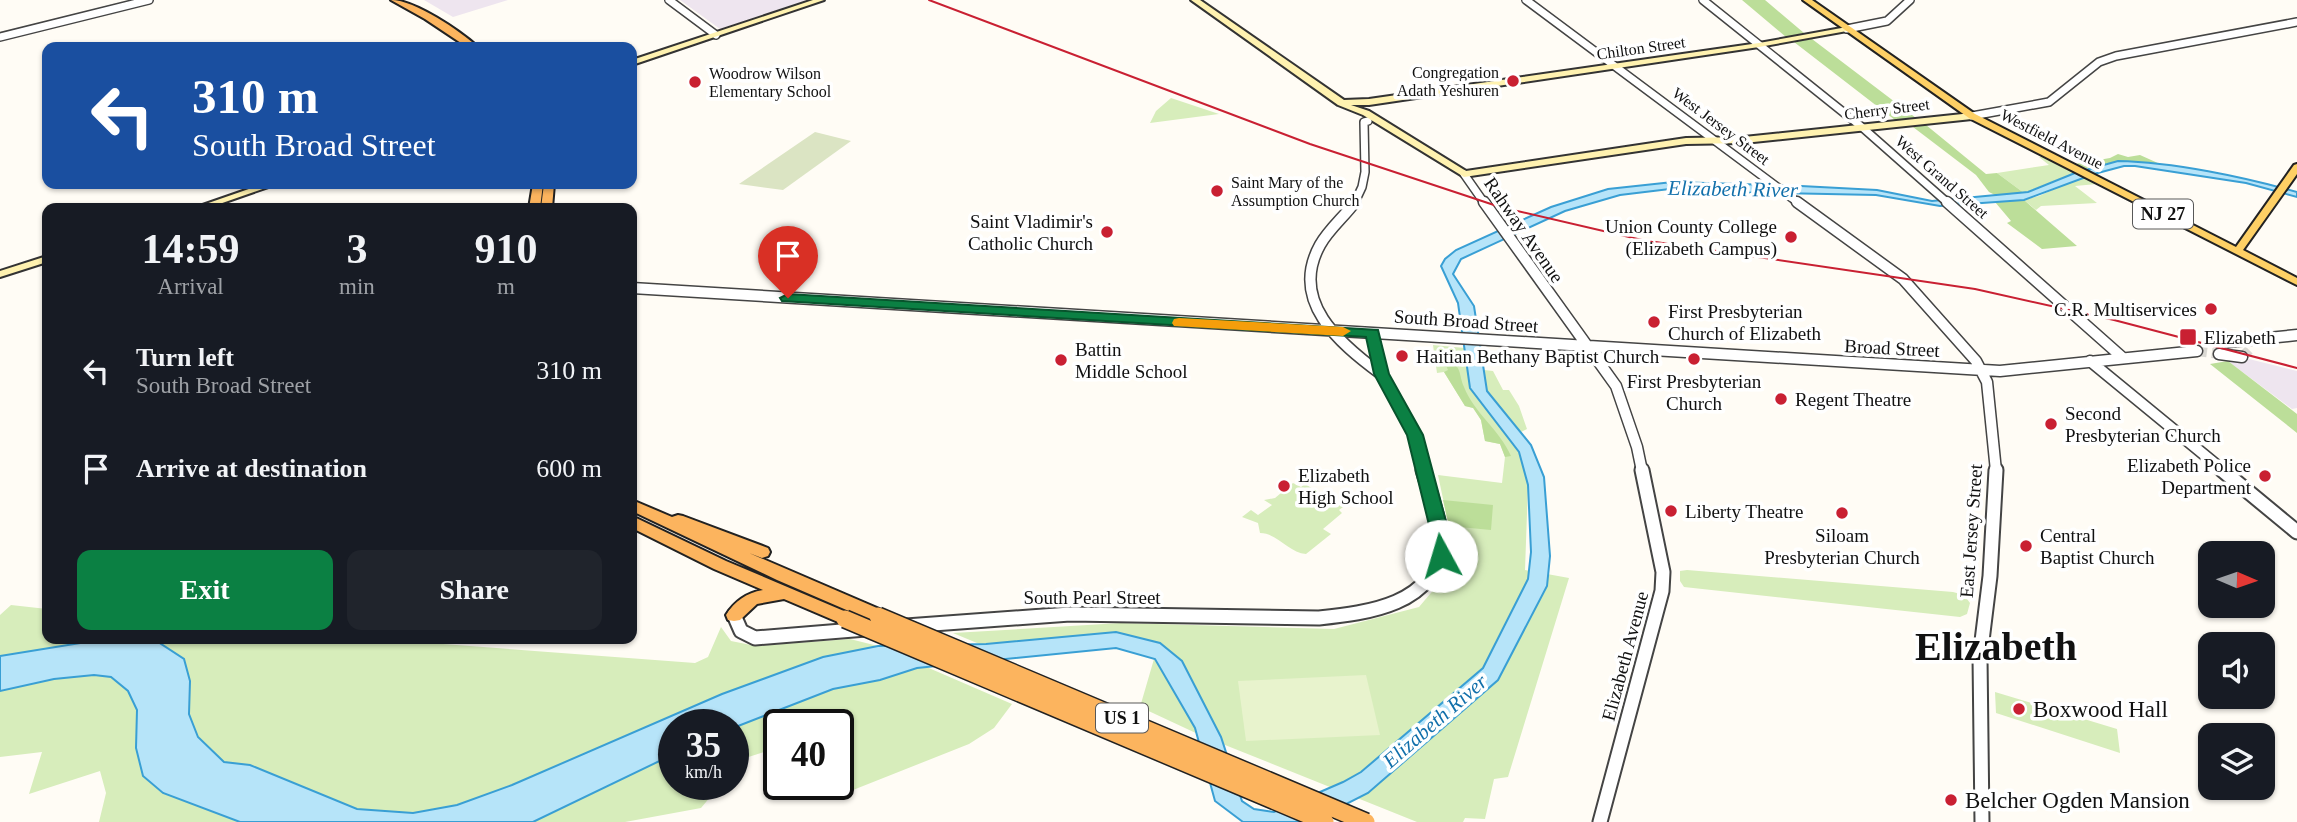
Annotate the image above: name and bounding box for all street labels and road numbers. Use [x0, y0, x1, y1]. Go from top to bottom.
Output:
street label: Chilton Street [1596, 33, 1687, 63]
street label: West Jersey Street [1669, 84, 1773, 169]
street label: Cherry Street [1843, 95, 1931, 124]
street label: Westfield Avenue [1998, 106, 2106, 172]
street label: West Grand Street [1892, 132, 1992, 222]
street label: Rahway Avenue [1480, 173, 1568, 287]
road number: NJ 27 [2133, 200, 2193, 229]
street label: South Broad Street [1393, 305, 1540, 337]
street label: Broad Street [1844, 335, 1941, 361]
street label: East Jersey Street [1956, 463, 1986, 599]
street label: South Pearl Street [1023, 587, 1161, 608]
street label: Elizabeth Avenue [1598, 589, 1652, 723]
road number: US 1 [1096, 704, 1148, 732]

